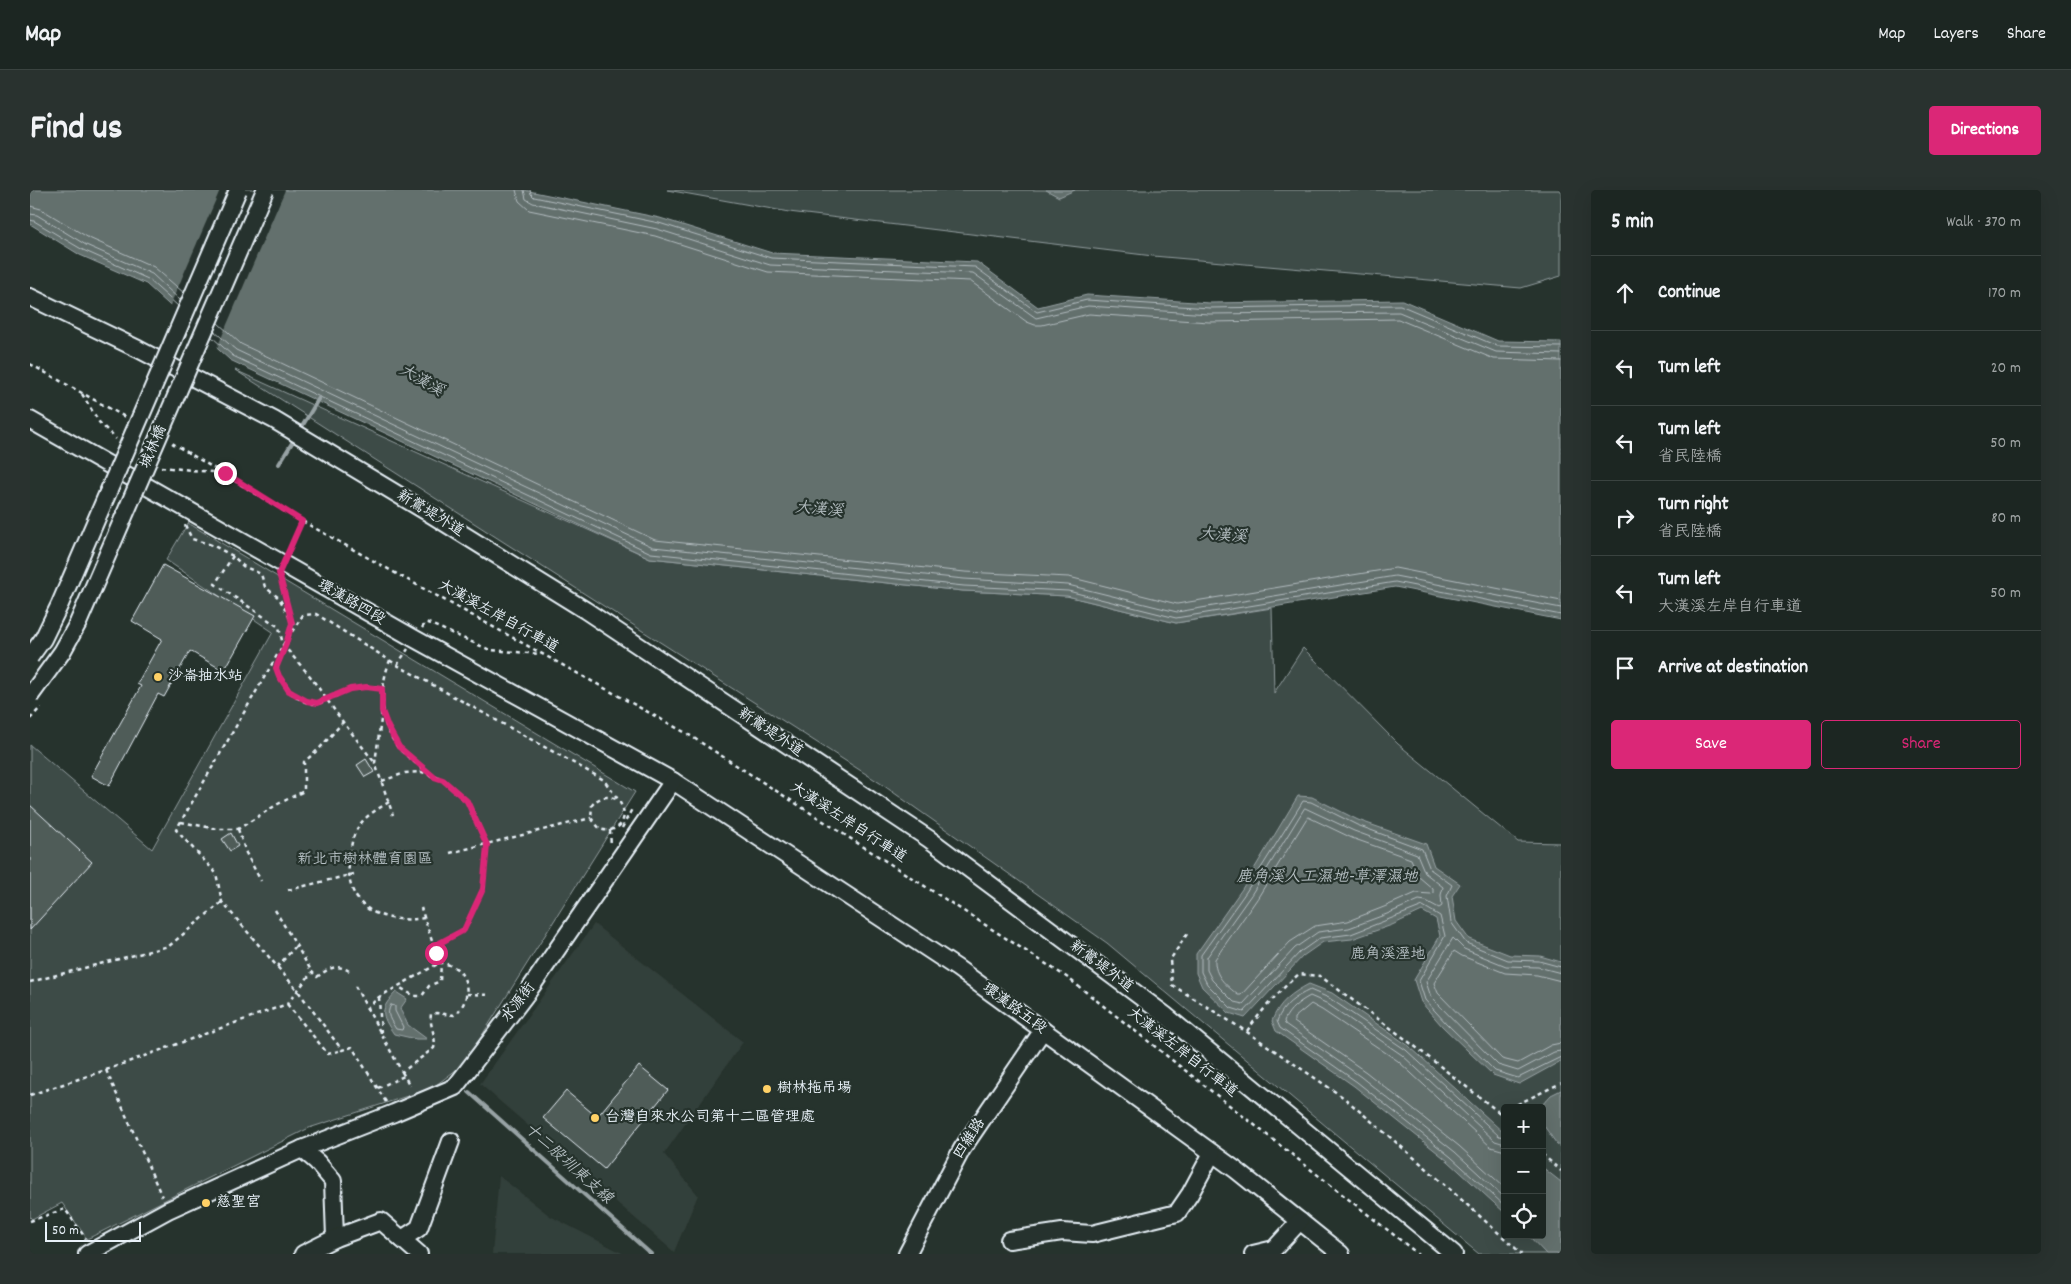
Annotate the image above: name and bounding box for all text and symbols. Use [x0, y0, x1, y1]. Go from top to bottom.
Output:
text: Map [25, 18, 61, 52]
text: Map [1878, 22, 1905, 47]
text: Layers [1933, 22, 1979, 47]
text: Share [2007, 22, 2046, 47]
text: Find us [30, 105, 122, 155]
button: Directions [1929, 106, 2041, 155]
text: 5 min [1611, 208, 1654, 238]
text: Walk · 370 m [1946, 211, 2021, 234]
icon: ahead [1611, 279, 1639, 307]
text: Continue [1658, 280, 1720, 307]
text: 170 m [1988, 282, 2021, 305]
icon: left [1611, 354, 1639, 382]
text: Turn left [1658, 355, 1721, 382]
text: 20 m [1991, 357, 2021, 380]
water label: 大漢溪 [394, 359, 448, 403]
text: Turn left [1658, 417, 1721, 444]
street label: 城林橋 [135, 422, 173, 472]
icon: left [1611, 429, 1639, 457]
text: 50 m [1990, 432, 2021, 455]
text: 省民陸橋 [1658, 446, 1722, 469]
route end [214, 462, 237, 485]
street label: 新鶯堤外道 [392, 485, 468, 543]
text: Turn right [1658, 492, 1729, 519]
water label: 大漢溪 [794, 496, 845, 524]
icon: right [1611, 504, 1639, 532]
text: 80 m [1991, 507, 2021, 530]
text: 省民陸橋 [1658, 521, 1722, 544]
water label: 大漢溪 [1198, 523, 1249, 549]
text: Turn left [1658, 567, 1721, 594]
street label: 環漢路四段 [313, 575, 389, 631]
street label: 大漢溪左岸自行車道 [434, 575, 562, 659]
icon: left [1611, 579, 1639, 607]
text: 50 m [1990, 582, 2021, 605]
text: 大漢溪左岸自行車道 [1658, 596, 1802, 619]
icon: arrive [1611, 654, 1639, 682]
text: Arrive at destination [1658, 655, 1808, 682]
place label: 沙崙抽水站 [168, 666, 243, 688]
marker: 沙崙抽水站 [152, 671, 164, 683]
street label: 新鶯堤外道 [733, 703, 807, 763]
button: Save [1611, 720, 1811, 769]
button: Share [1821, 720, 2021, 769]
street label: 大漢溪左岸自行車道 [785, 777, 911, 869]
park label: 新北市樹林體育園區 [297, 849, 433, 871]
water label: 鹿角溪人工濕地-草澤濕地 [1236, 866, 1419, 889]
street label: 新鶯堤外道 [1064, 936, 1138, 998]
route start [425, 942, 448, 965]
park label: 鹿角溪溼地 [1350, 944, 1426, 966]
street label: 水源街 [497, 978, 541, 1028]
street label: 環漢路五段 [977, 978, 1051, 1040]
street label: 大漢溪左岸自行車道 [1122, 1003, 1242, 1103]
place label: 樹林拖吊場 [777, 1078, 852, 1100]
marker: 樹林拖吊場 [761, 1083, 773, 1095]
map controls [1501, 1104, 1546, 1239]
button: + [1501, 1104, 1546, 1149]
place label: 台灣自來水公司第十二區管理處 [605, 1107, 815, 1129]
marker: 台灣自來水公司第十二區管理處 [589, 1112, 601, 1124]
street label: 四維路 [949, 1114, 991, 1164]
water label: 十二股圳東支線 [519, 1118, 618, 1211]
button: − [1501, 1149, 1546, 1194]
place label: 慈聖宮 [216, 1192, 261, 1214]
button: locate [1501, 1194, 1546, 1239]
marker: 慈聖宮 [200, 1197, 212, 1209]
scale bar [45, 1219, 141, 1242]
text: 50 m [52, 1221, 79, 1241]

